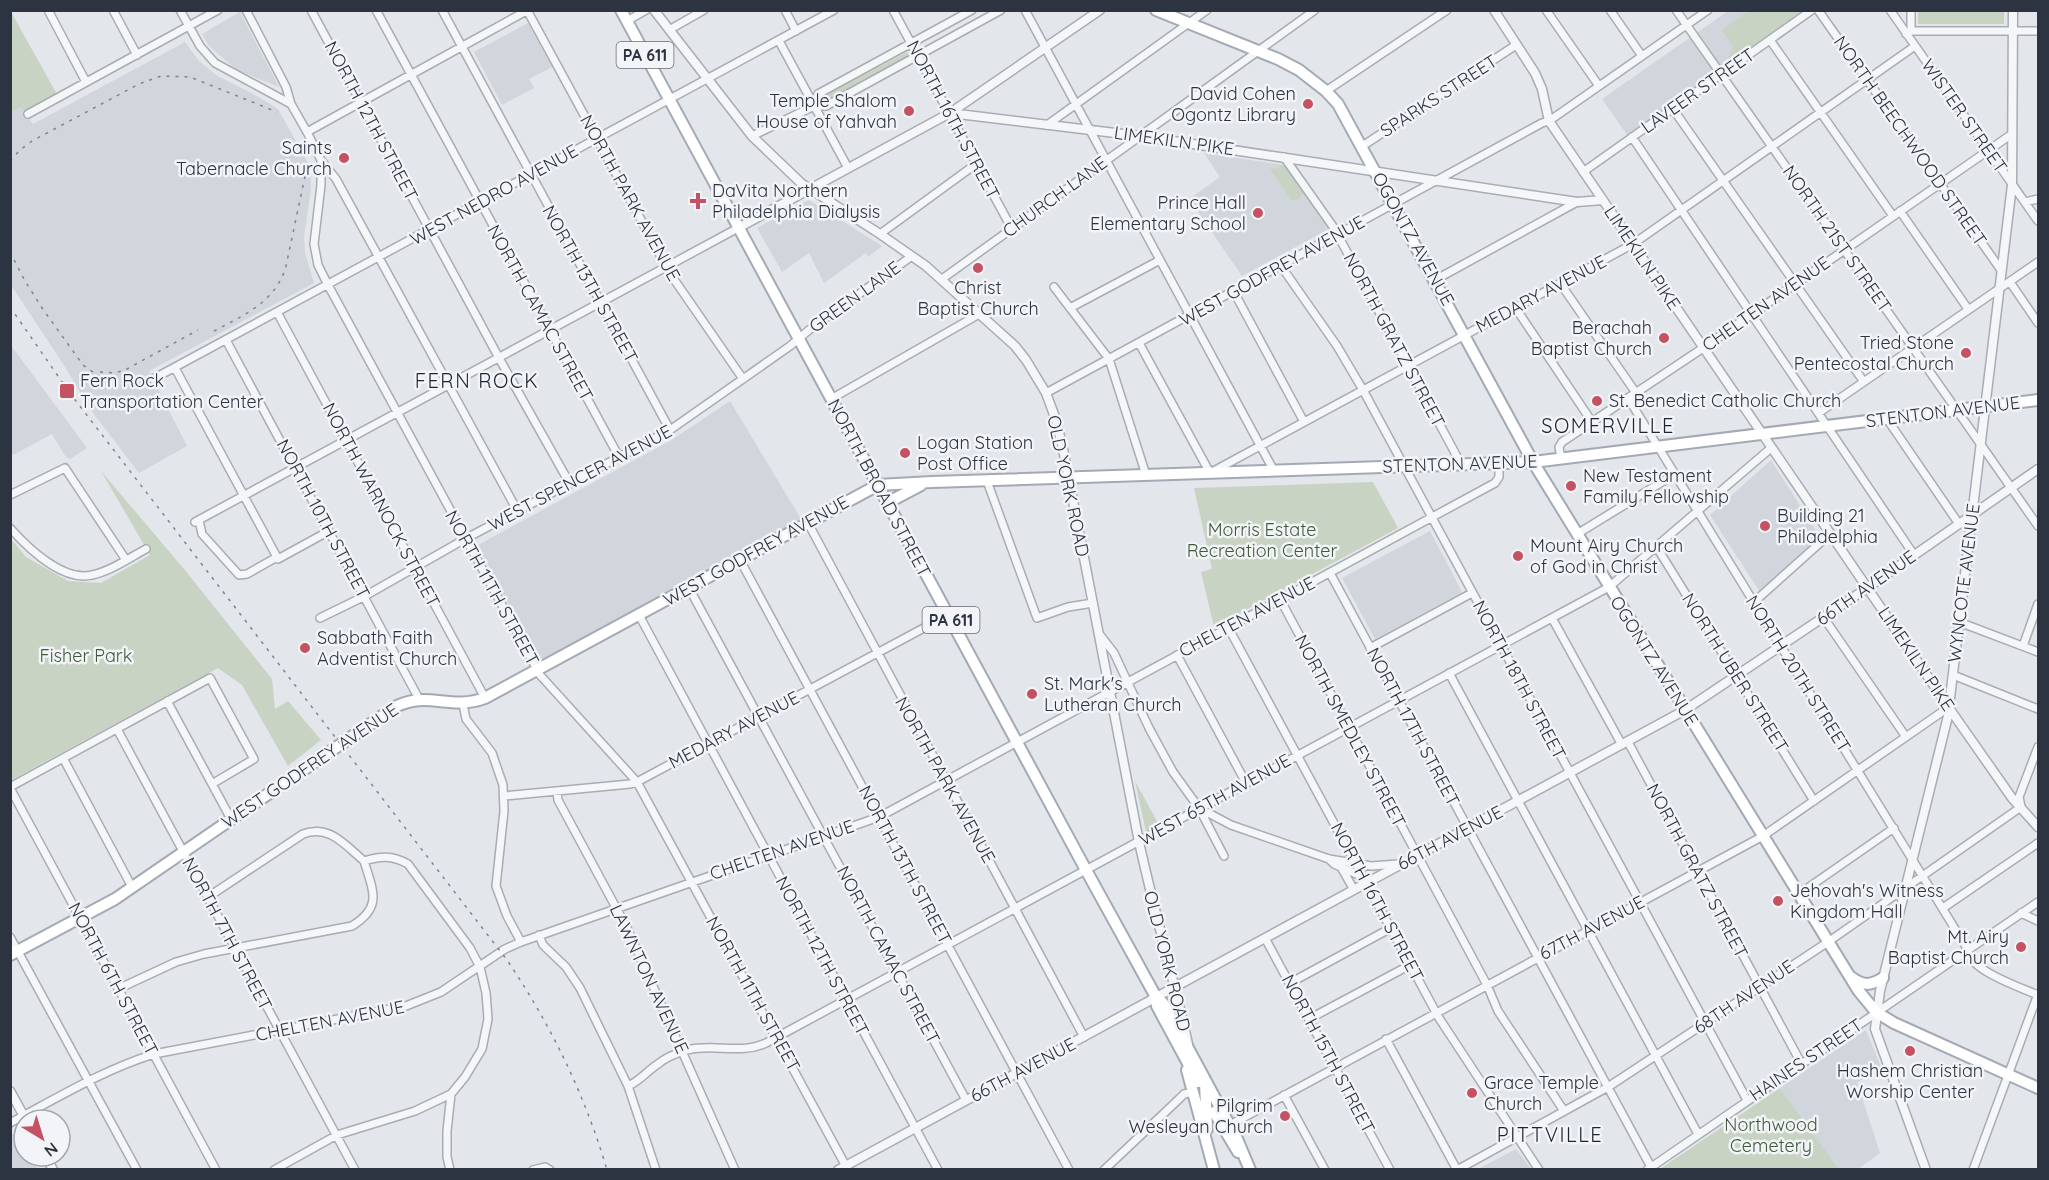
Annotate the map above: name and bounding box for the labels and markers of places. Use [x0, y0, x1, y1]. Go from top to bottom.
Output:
place label: David Cohen Ogontz Library [1171, 82, 1296, 126]
place label: Temple Shalom House of Yahvah [756, 89, 897, 133]
marker: David Cohen Ogontz Library [1301, 97, 1315, 111]
marker: Temple Shalom House of Yahvah [902, 104, 916, 118]
place label: Saints Tabernacle Church [176, 136, 332, 180]
marker: Saints Tabernacle Church [337, 151, 351, 165]
place label: DaVita Northern Philadelphia Dialysis [712, 179, 880, 223]
place label: Prince Hall Elementary School [1090, 191, 1246, 235]
marker: DaVita Northern Philadelphia Dialysis [689, 192, 707, 210]
marker: Prince Hall Elementary School [1251, 206, 1265, 220]
marker: Christ Baptist Church [971, 261, 985, 275]
place label: Christ Baptist Church [917, 276, 1039, 320]
place label: Berachah Baptist Church [1531, 316, 1652, 360]
marker: Berachah Baptist Church [1657, 331, 1671, 345]
place label: Tried Stone Pentecostal Church [1794, 331, 1954, 375]
marker: Tried Stone Pentecostal Church [1959, 346, 1973, 360]
place label: Fern Rock Transportation Center [80, 369, 264, 413]
marker: Fern Rock Transportation Center [58, 382, 76, 400]
place label: St. Benedict Catholic Church [1609, 389, 1841, 412]
marker: St. Benedict Catholic Church [1590, 394, 1604, 408]
place label: Logan Station Post Office [917, 431, 1033, 475]
marker: Logan Station Post Office [898, 446, 912, 460]
place label: New Testament Family Fellowship [1583, 464, 1729, 508]
marker: New Testament Family Fellowship [1564, 479, 1578, 493]
place label: Building 21 Philadelphia [1777, 504, 1878, 548]
marker: Building 21 Philadelphia [1758, 519, 1772, 533]
place label: Mount Airy Church of God in Christ [1530, 534, 1683, 578]
marker: Mount Airy Church of God in Christ [1511, 549, 1525, 563]
place label: Sabbath Faith Adventist Church [317, 626, 457, 670]
marker: Sabbath Faith Adventist Church [298, 641, 312, 655]
place label: St. Mark's Lutheran Church [1044, 672, 1182, 716]
marker: St. Mark's Lutheran Church [1025, 687, 1039, 701]
place label: Jehovah's Witness Kingdom Hall [1790, 879, 1944, 923]
marker: Jehovah's Witness Kingdom Hall [1771, 894, 1785, 908]
place label: Mt. Airy Baptist Church [1888, 925, 2009, 969]
marker: Mt. Airy Baptist Church [2014, 940, 2028, 954]
marker: Hashem Christian Worship Center [1903, 1044, 1917, 1058]
place label: Hashem Christian Worship Center [1837, 1059, 1983, 1103]
place label: Grace Temple Church [1484, 1071, 1599, 1115]
marker: Grace Temple Church [1465, 1086, 1479, 1100]
place label: Pilgrim Wesleyan Church [1128, 1094, 1273, 1138]
marker: Pilgrim Wesleyan Church [1278, 1109, 1292, 1123]

